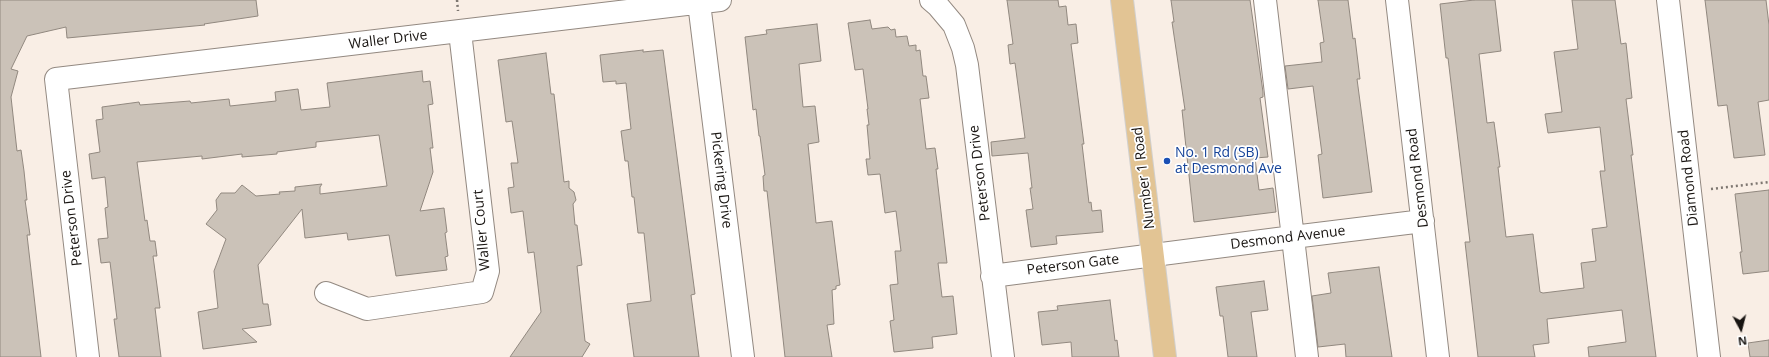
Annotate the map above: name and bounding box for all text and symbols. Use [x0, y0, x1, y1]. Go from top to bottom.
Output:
street label: Waller Drive [348, 27, 428, 53]
street label: Peterson Drive [966, 124, 994, 222]
street label: Number 1 Road [1129, 126, 1159, 230]
street label: Desmond Road [1404, 127, 1432, 229]
street label: Diamond Road [1676, 129, 1702, 227]
street label: Pickering Drive [707, 131, 735, 229]
place label: No. 1 Rd (SB) at Desmond Ave [1175, 145, 1282, 178]
marker: No. 1 Rd (SB) at Desmond Ave [1162, 156, 1172, 166]
street label: Peterson Drive [58, 169, 86, 267]
street label: Waller Court [470, 189, 494, 271]
street label: Desmond Avenue [1230, 223, 1346, 253]
street label: Peterson Gate [1026, 251, 1120, 279]
north arrow [1721, 309, 1761, 349]
text: N [1737, 333, 1748, 349]

